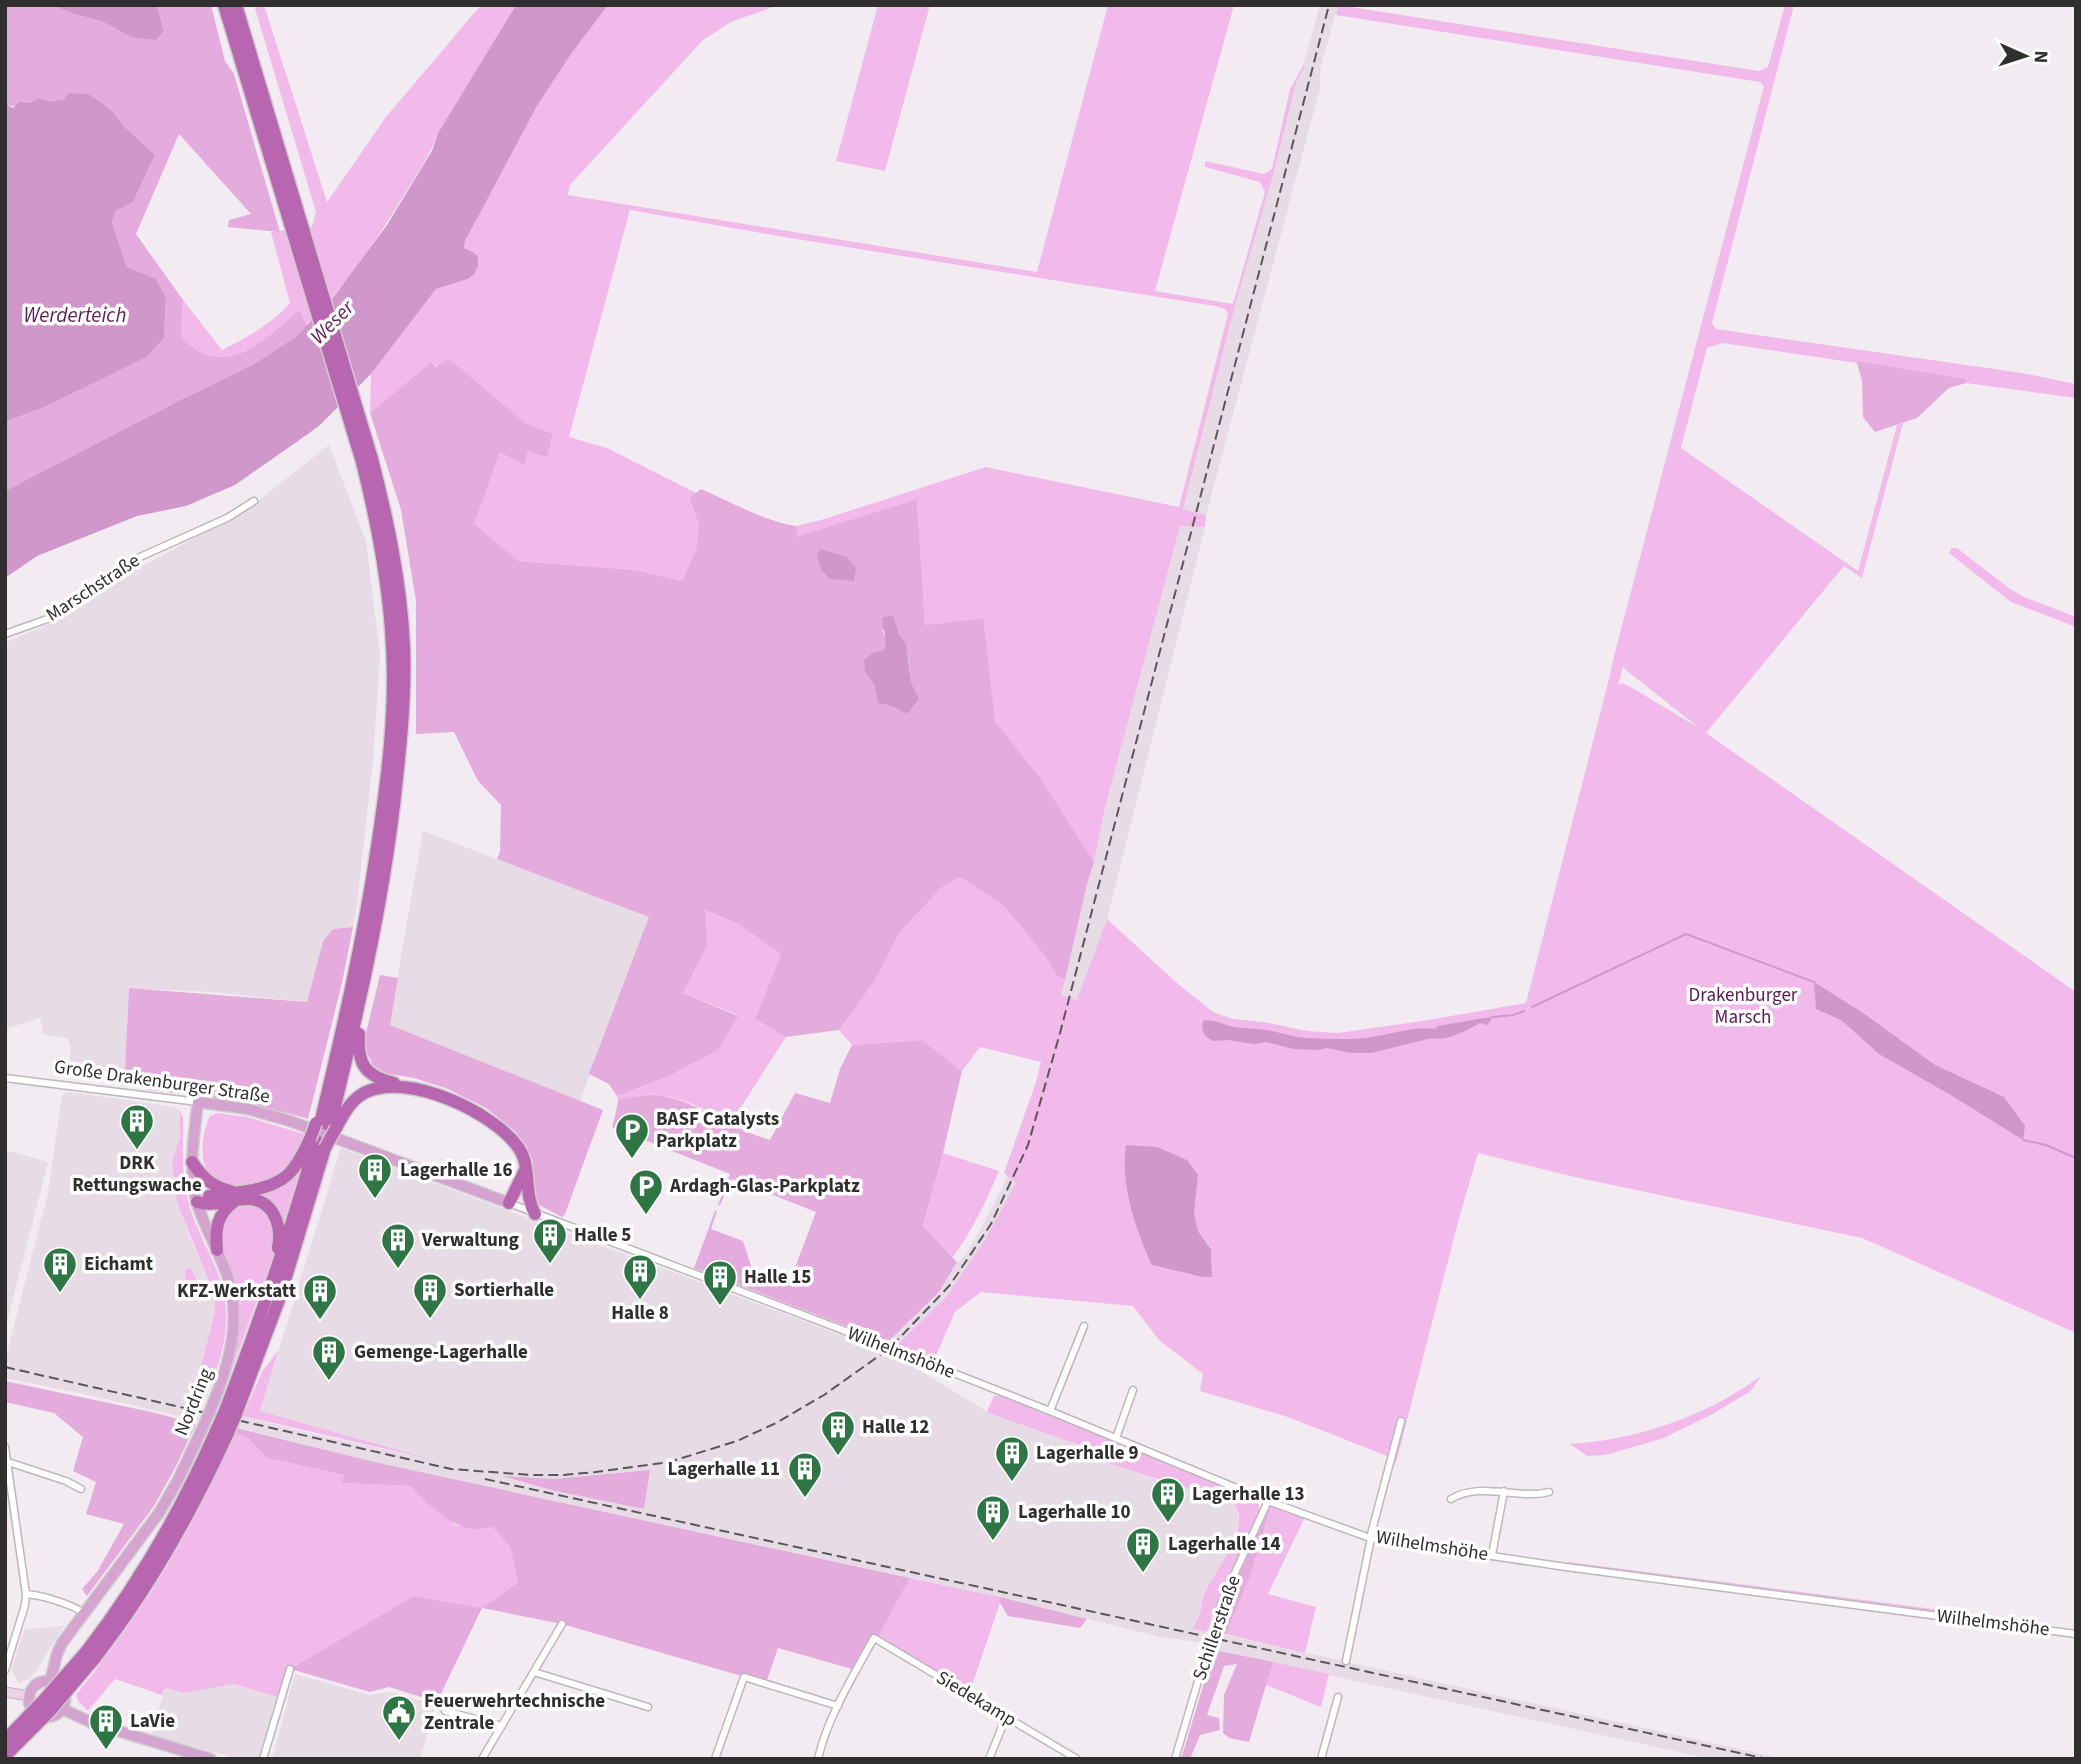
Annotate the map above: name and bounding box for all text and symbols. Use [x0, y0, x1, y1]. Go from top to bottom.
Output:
north arrow [1990, 21, 2060, 91]
text: N [2027, 50, 2054, 64]
water label: Weser [303, 293, 361, 351]
water label: Werderteich [23, 300, 127, 330]
street label: Marschstraße [41, 548, 145, 628]
park label: Drakenburger Marsch [1689, 982, 1798, 1031]
street label: Große Drakenburger Straße [52, 1053, 272, 1111]
building icon: DRK Rettungswache [118, 1102, 156, 1151]
place label: BASF Catalysts Parkplatz [656, 1106, 779, 1155]
parking icon: BASF Catalysts Parkplatz [613, 1111, 651, 1160]
place label: DRK Rettungswache [72, 1150, 202, 1199]
building icon: Lagerhalle 16 [356, 1151, 394, 1200]
place label: Lagerhalle 16 [400, 1157, 513, 1184]
parking icon: Ardagh-Glas-Parkplatz [627, 1167, 665, 1216]
place label: Ardagh-Glas-Parkplatz [669, 1173, 860, 1200]
building icon: Halle 5 [531, 1216, 569, 1265]
building icon: Verwaltung [379, 1221, 417, 1270]
place label: Halle 5 [574, 1222, 631, 1249]
place label: Verwaltung [421, 1227, 519, 1254]
building icon: Eichamt [41, 1245, 79, 1294]
place label: Eichamt [84, 1251, 153, 1278]
building icon: Halle 8 [621, 1252, 659, 1301]
building icon: Halle 15 [701, 1258, 739, 1307]
place label: Halle 15 [744, 1264, 811, 1291]
building icon: Sortierhalle [411, 1271, 449, 1320]
building icon: KFZ-Werkstatt [301, 1272, 339, 1321]
place label: Sortierhalle [454, 1277, 554, 1304]
place label: KFZ-Werkstatt [177, 1278, 296, 1305]
place label: Halle 8 [611, 1300, 669, 1327]
street label: Wilhelmshöhe [843, 1320, 959, 1386]
building icon: Gemenge-Lagerhalle [310, 1333, 348, 1382]
place label: Gemenge-Lagerhalle [354, 1339, 528, 1366]
street label: Nordring [168, 1364, 220, 1440]
building icon: Halle 12 [819, 1408, 857, 1457]
place label: Halle 12 [862, 1414, 929, 1441]
building icon: Lagerhalle 9 [993, 1434, 1031, 1483]
place label: Lagerhalle 9 [1036, 1440, 1138, 1467]
building icon: Lagerhalle 11 [786, 1450, 824, 1499]
place label: Lagerhalle 11 [668, 1456, 780, 1483]
building icon: Lagerhalle 13 [1149, 1475, 1187, 1524]
place label: Lagerhalle 13 [1192, 1481, 1305, 1508]
building icon: Lagerhalle 10 [974, 1493, 1012, 1542]
place label: Lagerhalle 10 [1018, 1499, 1131, 1526]
street label: Wilhelmshöhe [1374, 1524, 1490, 1568]
building icon: Lagerhalle 14 [1124, 1525, 1162, 1574]
place label: Lagerhalle 14 [1168, 1531, 1281, 1558]
street label: Schillerstraße [1186, 1572, 1248, 1684]
street label: Wilhelmshöhe [1935, 1603, 2051, 1643]
street label: Siedekamp [931, 1664, 1021, 1734]
place label: Feuerwehrtechnische Zentrale [424, 1688, 605, 1737]
public building icon: Feuerwehrtechnische Zentrale [380, 1693, 418, 1742]
building icon: LaVie [87, 1702, 125, 1751]
place label: LaVie [130, 1708, 175, 1735]

